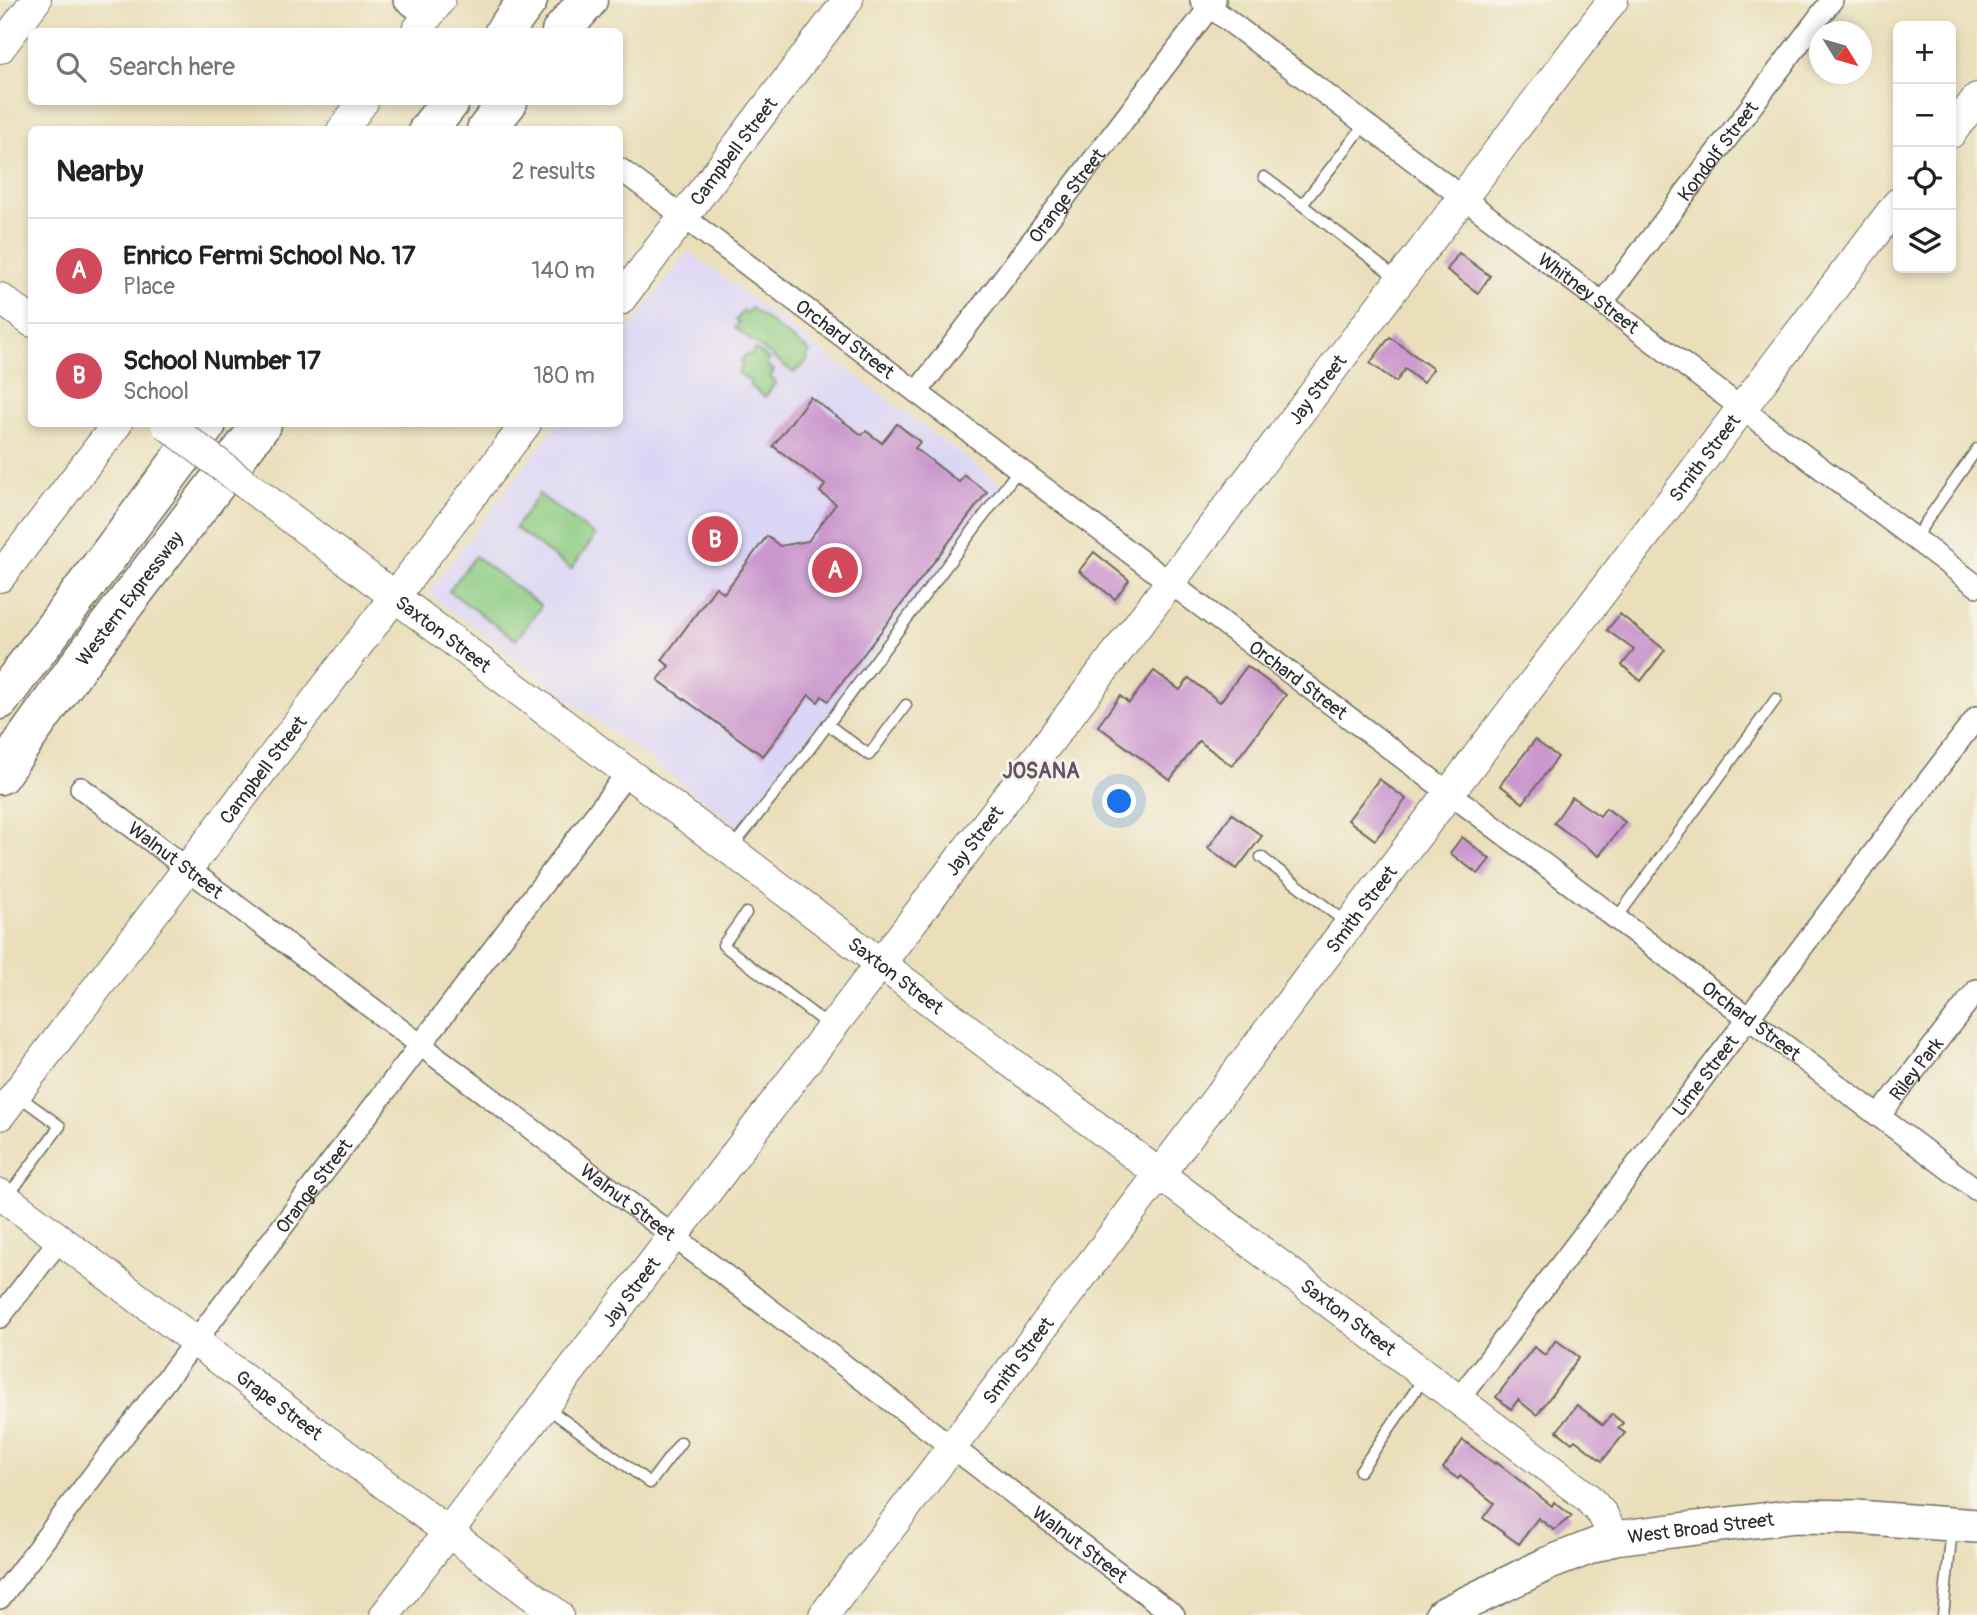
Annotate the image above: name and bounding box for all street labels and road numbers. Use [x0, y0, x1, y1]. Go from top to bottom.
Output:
street label: Campbell Street [685, 92, 783, 211]
street label: Kondolf Street [1673, 96, 1764, 206]
street label: Orange Street [1024, 144, 1111, 248]
street label: Whitney Street [1533, 248, 1644, 340]
street label: Orchard Street [790, 294, 899, 385]
street label: Jay Street [1284, 350, 1352, 430]
street label: Smith Street [1664, 410, 1746, 507]
street label: Western Expressway [71, 527, 189, 671]
street label: Saxton Street [390, 591, 496, 678]
street label: Orchard Street [1244, 635, 1352, 725]
street label: Campbell Street [215, 711, 313, 829]
street label: Jay Street [940, 801, 1009, 881]
street label: Walnut Street [123, 817, 228, 905]
street label: Smith Street [1321, 861, 1403, 958]
street label: Saxton Street [843, 932, 948, 1020]
street label: Orchard Street [1697, 976, 1805, 1066]
street label: Lime Street [1667, 1030, 1744, 1121]
street label: Riley Park [1884, 1033, 1949, 1106]
street label: Orange Street [271, 1134, 358, 1238]
street label: Walnut Street [575, 1159, 680, 1247]
street label: Jay Street [597, 1252, 666, 1332]
street label: Saxton Street [1295, 1274, 1401, 1362]
street label: Smith Street [978, 1312, 1060, 1409]
street label: Grape Street [231, 1365, 327, 1446]
street label: Walnut Street [1027, 1501, 1132, 1589]
street label: West Broad Street [1626, 1508, 1776, 1549]

